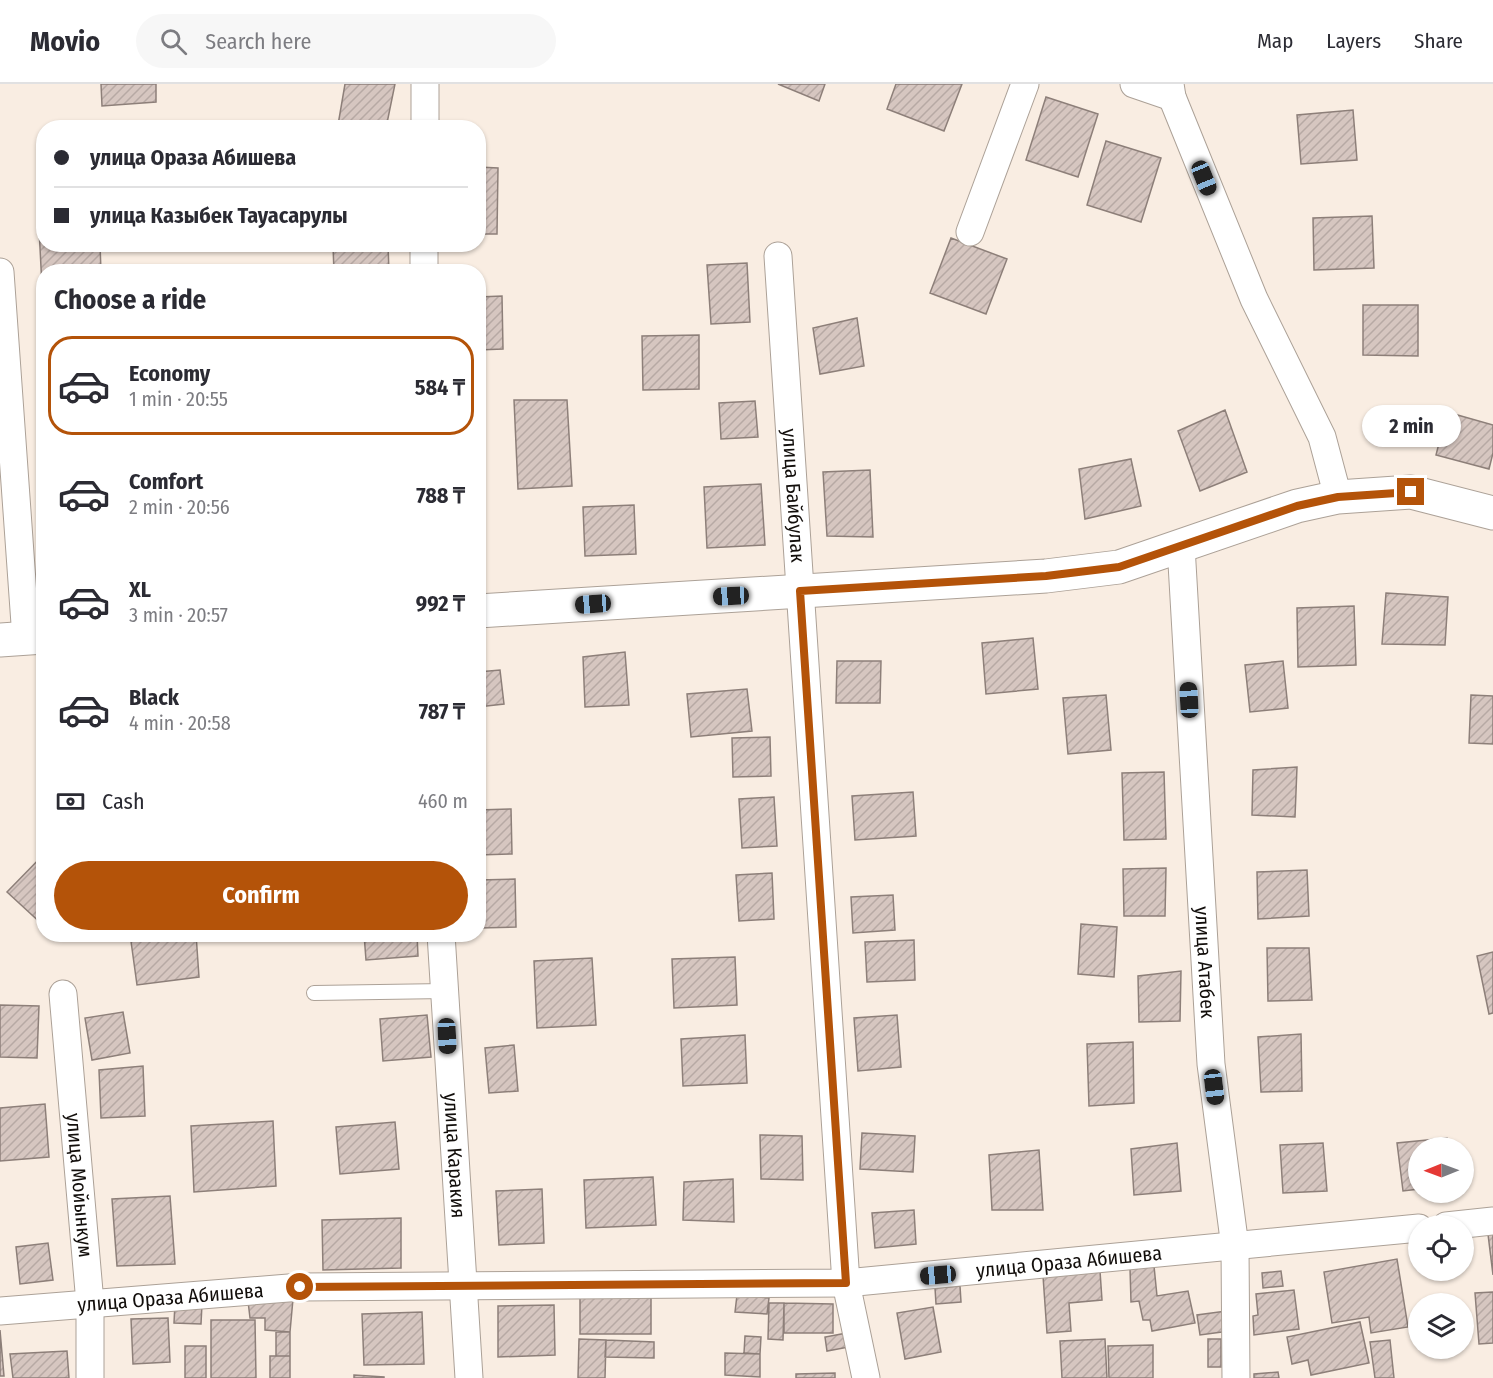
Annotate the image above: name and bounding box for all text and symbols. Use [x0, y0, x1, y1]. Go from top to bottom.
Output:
search box [136, 14, 556, 68]
text: Movio [30, 25, 100, 58]
icon: search [157, 25, 190, 58]
text: Search here [205, 28, 311, 55]
text: Map [1257, 28, 1293, 54]
text: Layers [1326, 28, 1381, 54]
text: Share [1414, 28, 1463, 54]
text: улица Ораза Абишева [90, 144, 296, 171]
car [1189, 158, 1219, 198]
text: улица Казыбек Тауасарулы [90, 202, 348, 229]
text: Choose a ride [54, 284, 206, 316]
icon: car [57, 359, 111, 413]
text: Economy [129, 360, 210, 387]
text: 584 ₸ [415, 374, 465, 401]
text: 1 min · 20:55 [129, 387, 228, 411]
callout: 2 min [1362, 405, 1460, 447]
text: 2 min [1389, 414, 1434, 438]
street label: улица Байбулак [777, 428, 810, 564]
icon: car [57, 467, 111, 521]
text: Comfort [129, 468, 203, 495]
route end [1397, 478, 1424, 505]
text: 788 ₸ [416, 482, 465, 509]
text: 2 min · 20:56 [129, 495, 230, 519]
icon: car [57, 575, 111, 629]
text: XL [129, 576, 151, 603]
car [713, 586, 749, 606]
text: 992 ₸ [416, 590, 465, 617]
car [574, 594, 612, 614]
text: 3 min · 20:57 [129, 603, 228, 627]
car [1179, 682, 1199, 718]
icon: car [57, 683, 111, 737]
text: Black [129, 684, 179, 711]
text: 787 ₸ [419, 698, 465, 725]
text: 4 min · 20:58 [129, 711, 231, 735]
icon: cash [54, 785, 87, 818]
text: Cash [102, 788, 145, 815]
text: 460 m [418, 789, 468, 813]
button: Confirm [54, 861, 468, 930]
street label: улица Атабек [1190, 906, 1220, 1020]
car [437, 1018, 457, 1054]
car [1203, 1068, 1225, 1106]
street label: улица Каракия [439, 1092, 471, 1219]
street label: улица Мойынкум [61, 1112, 98, 1258]
north arrow [1408, 1137, 1474, 1203]
map controls [1408, 1137, 1474, 1359]
button: locate [1408, 1215, 1474, 1281]
street label: улица Ораза Абишева [975, 1241, 1163, 1282]
car [919, 1264, 957, 1286]
route start [286, 1273, 313, 1300]
street label: улица Ораза Абишева [77, 1278, 264, 1317]
button: layers [1408, 1293, 1474, 1359]

